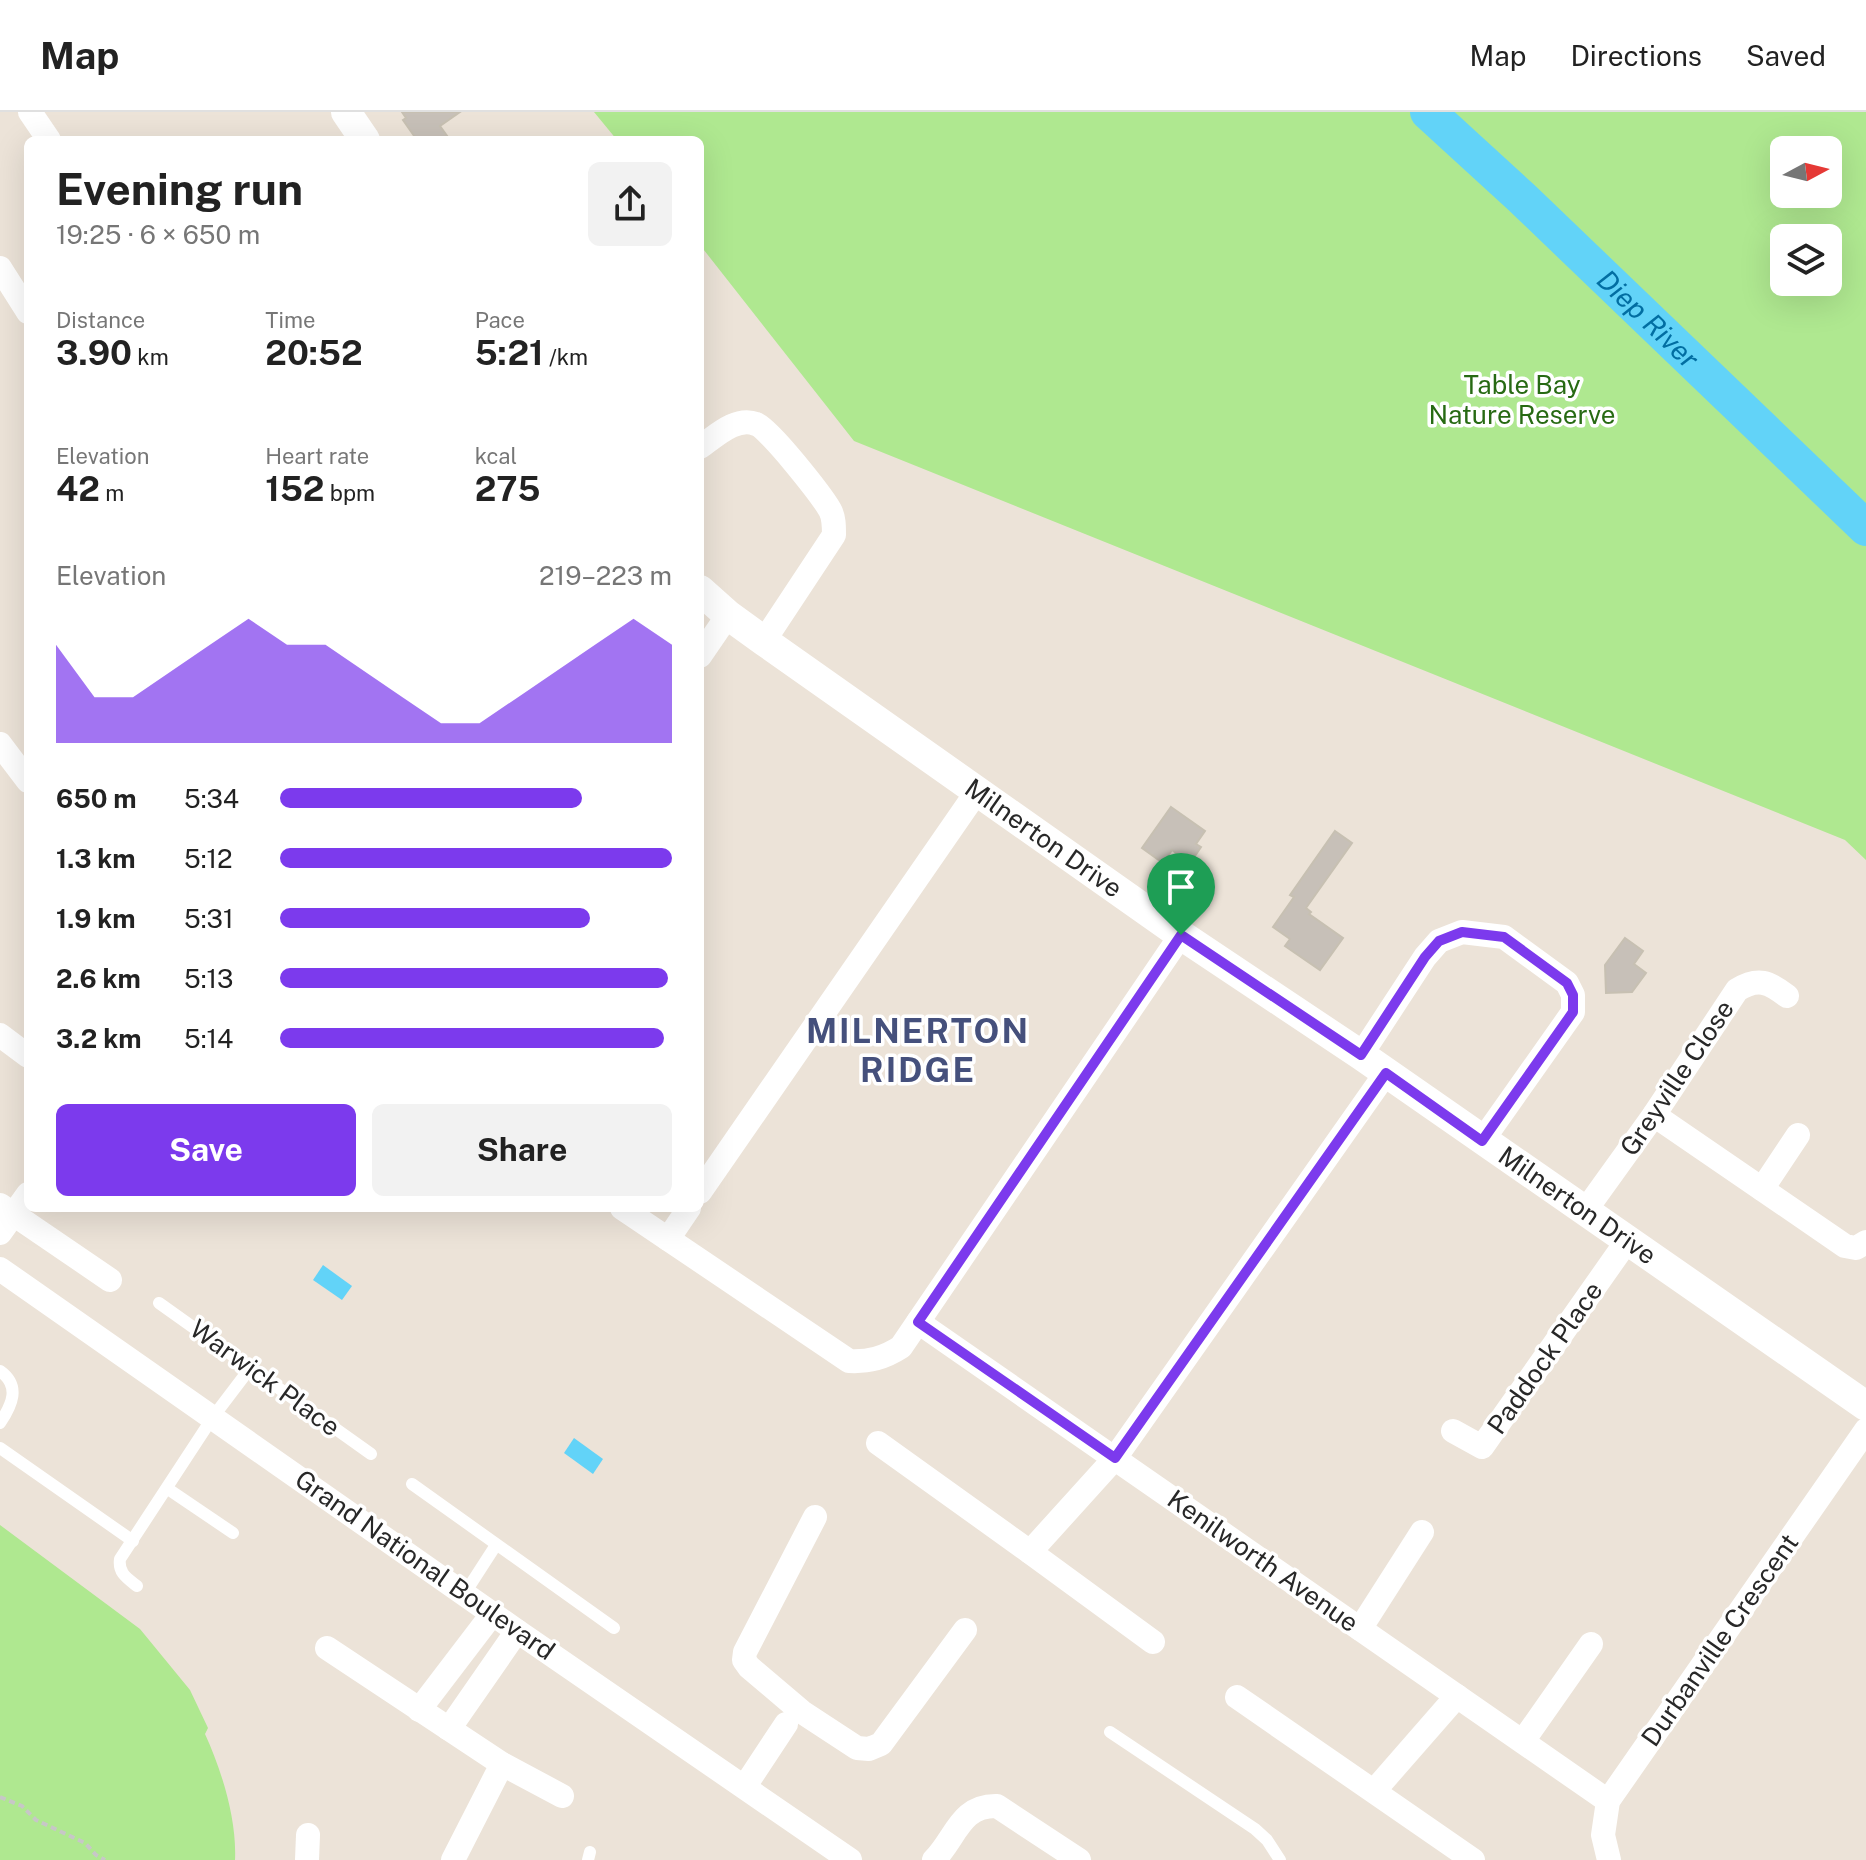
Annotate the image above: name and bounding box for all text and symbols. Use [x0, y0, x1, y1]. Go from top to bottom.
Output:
text: Map [40, 33, 119, 78]
text: Map [1470, 39, 1526, 72]
text: Directions [1570, 39, 1702, 72]
text: Saved [1746, 39, 1826, 72]
north arrow [1770, 136, 1842, 208]
map controls [1770, 136, 1842, 296]
button: share [588, 162, 672, 246]
text: Evening run [56, 163, 303, 215]
text: 19:25 · 6 × 650 m [56, 219, 260, 250]
button: layers [1770, 224, 1842, 296]
water label: Diep River [1591, 262, 1706, 375]
text: Distance [56, 307, 145, 333]
text: Time [265, 307, 315, 333]
text: Pace [475, 307, 525, 333]
text: 3.90 [56, 333, 132, 373]
text: 20:52 [265, 333, 363, 373]
text: 5:21 [475, 333, 544, 373]
text: km [132, 344, 169, 370]
text: /km [544, 344, 588, 370]
park label: Table Bay Nature Reserve [1428, 369, 1616, 430]
text: Elevation [56, 443, 149, 469]
text: Heart rate [265, 443, 369, 469]
text: kcal [475, 443, 517, 469]
text: 42 [56, 469, 100, 509]
text: 152 [265, 469, 324, 509]
text: 275 [475, 469, 540, 509]
text: m [100, 480, 124, 506]
text: bpm [324, 480, 375, 506]
text: Elevation [56, 560, 166, 591]
text: 219–223 m [539, 560, 672, 591]
street label: Milnerton Drive [959, 772, 1128, 904]
text: 650 m [56, 783, 137, 814]
text: 5:34 [184, 783, 239, 814]
text: 1.3 km [56, 843, 136, 874]
text: 5:12 [184, 843, 233, 874]
pin [1147, 853, 1215, 935]
icon: arrive [1159, 865, 1203, 909]
text: 1.9 km [56, 903, 135, 934]
text: 5:31 [184, 903, 233, 934]
text: 2.6 km [56, 963, 141, 994]
text: 5:13 [184, 963, 233, 994]
street label: Greyville Close [1613, 994, 1740, 1161]
district label: MILNERTON RIDGE [806, 1011, 1030, 1090]
text: 3.2 km [56, 1023, 142, 1054]
text: 5:14 [184, 1023, 233, 1054]
button: Save [56, 1104, 356, 1196]
button: Share [372, 1104, 672, 1196]
street label: Milnerton Drive [1493, 1139, 1662, 1270]
street label: Paddock Place [1481, 1276, 1609, 1440]
street label: Warwick Place [184, 1313, 346, 1442]
street label: Grand National Boulevard [289, 1463, 561, 1666]
street label: Kenilworth Avenue [1162, 1483, 1365, 1638]
street label: Durbanville Crescent [1635, 1528, 1805, 1752]

